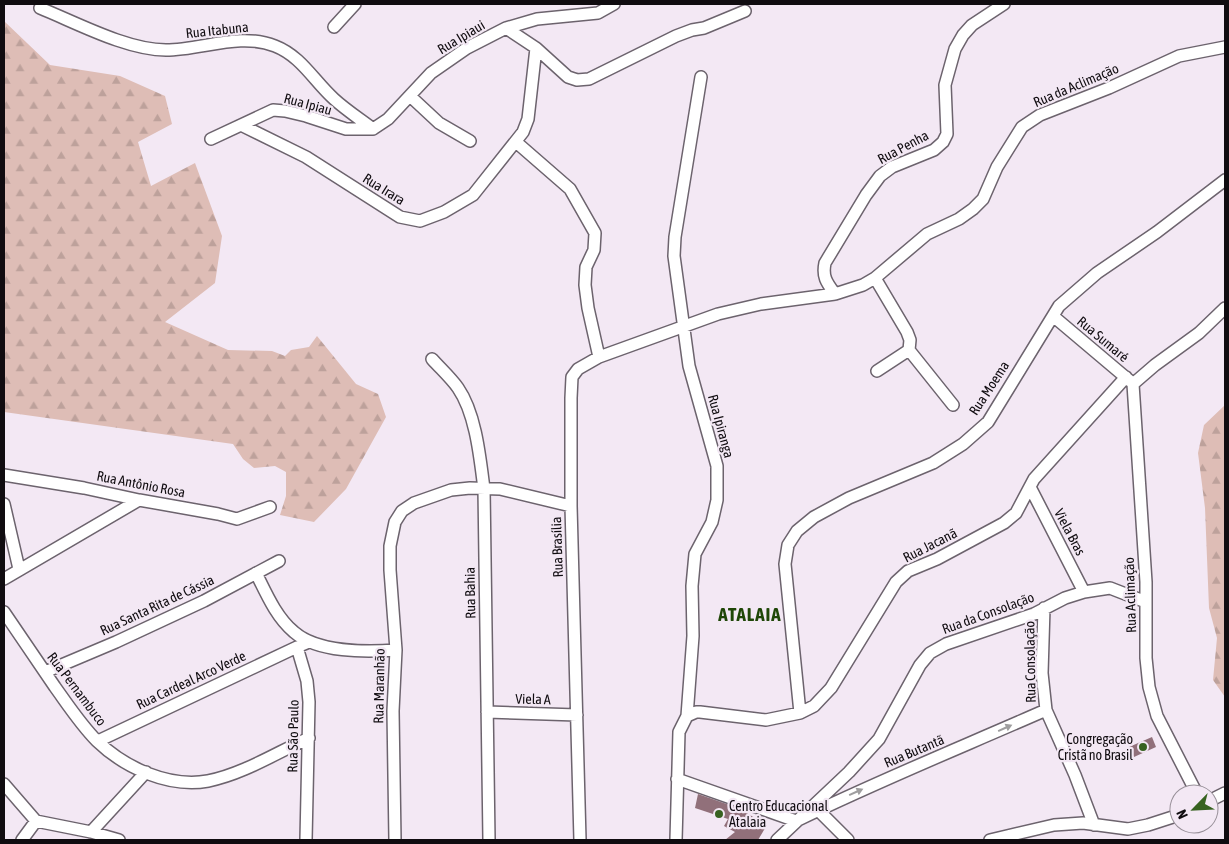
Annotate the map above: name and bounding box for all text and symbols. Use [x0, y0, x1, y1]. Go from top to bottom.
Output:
street label: Rua Ipiaui [435, 17, 487, 57]
street label: Rua Itabuna [185, 19, 249, 41]
street label: Rua da Aclimação [1031, 60, 1121, 110]
street label: Rua Ipiau [282, 90, 334, 118]
street label: Rua Penha [875, 127, 931, 167]
street label: Rua Irara [360, 170, 408, 208]
street label: Rua Sumaré [1074, 313, 1132, 365]
street label: Rua Moema [966, 358, 1012, 418]
street label: Rua Ipiranga [705, 393, 737, 459]
street label: Rua Antônio Rosa [95, 468, 187, 500]
street label: Viela Bras [1051, 506, 1089, 558]
street label: Rua Brasília [548, 516, 566, 578]
street label: Rua Jacanã [900, 525, 960, 565]
street label: Rua Aclimação [1121, 557, 1139, 633]
street label: Rua Bahia [462, 567, 478, 619]
street label: Rua Santa Rita de Cássia [97, 572, 217, 638]
street label: Rua da Consolação [940, 589, 1036, 637]
district label: ATALAIA [717, 603, 782, 625]
street label: Rua Consolação [1021, 621, 1039, 703]
street label: Rua Cardeal Arco Verde [134, 648, 248, 712]
street label: Rua Maranhão [370, 648, 388, 724]
street label: Rua Pernambuco [44, 649, 110, 729]
street label: Viela A [515, 691, 551, 707]
street label: Rua São Paulo [284, 699, 302, 773]
one-way arrow [998, 724, 1012, 732]
street label: Rua Butantã [882, 731, 946, 771]
place label: Congregação Cristã no Brasil [1058, 731, 1133, 763]
marker: Congregação Cristã no Brasil [1137, 741, 1149, 753]
north arrow [1169, 784, 1219, 834]
one-way arrow [849, 788, 863, 796]
place label: Centro Educacional Atalaia [729, 798, 828, 830]
text: N [1173, 807, 1191, 821]
marker: Centro Educacional Atalaia [713, 808, 725, 820]

